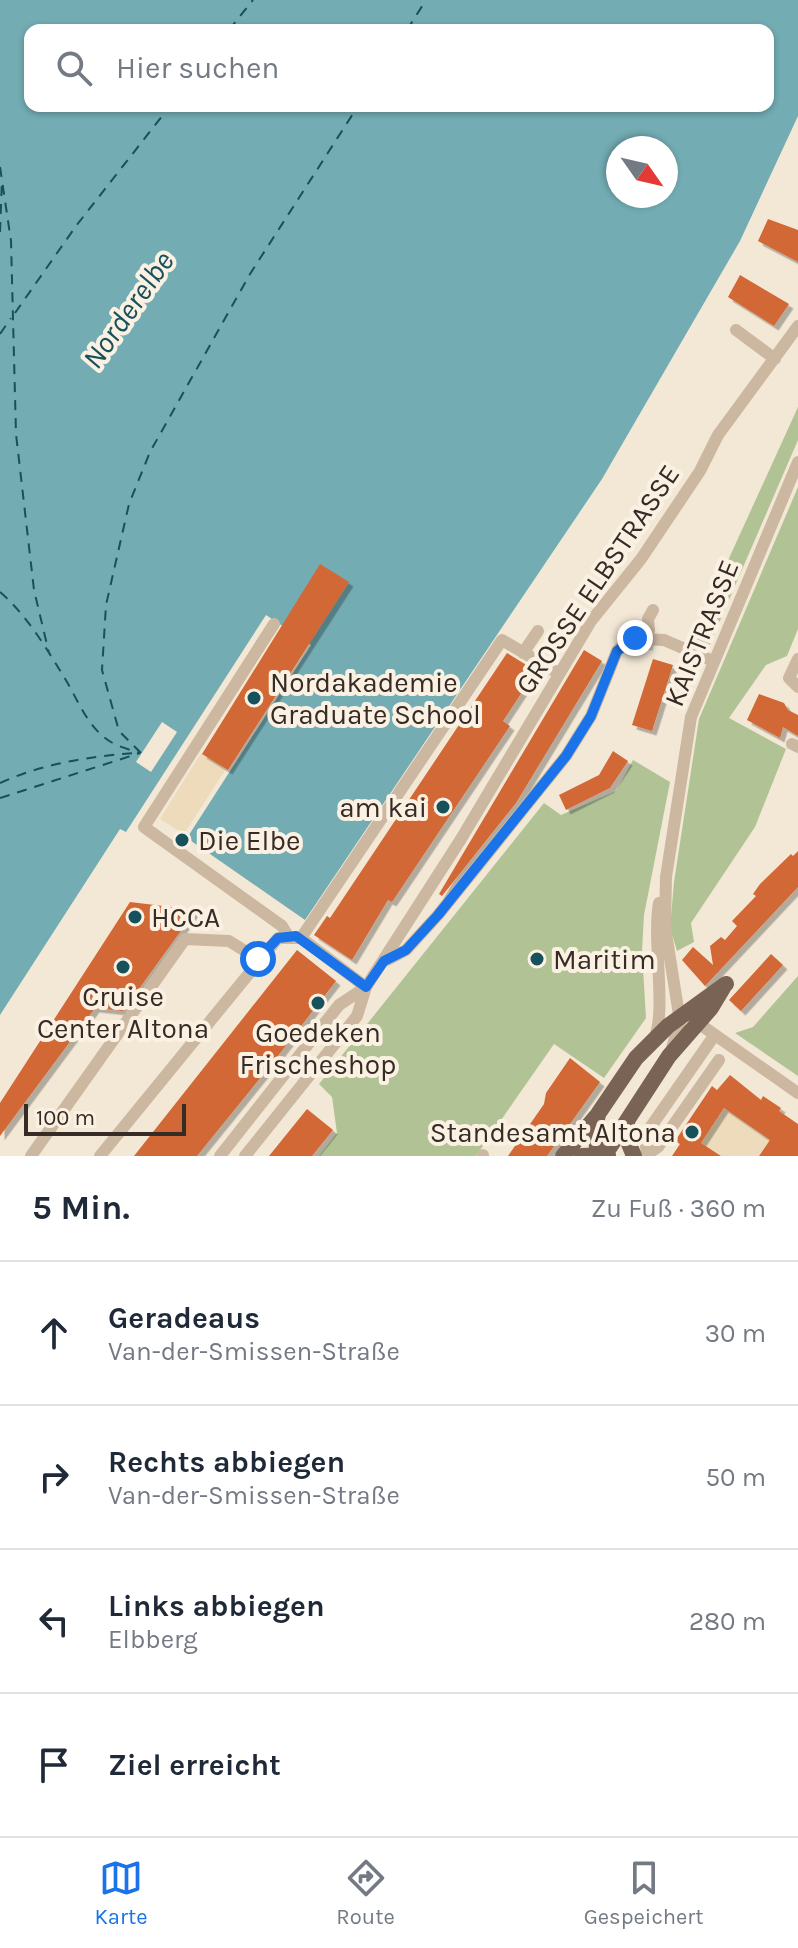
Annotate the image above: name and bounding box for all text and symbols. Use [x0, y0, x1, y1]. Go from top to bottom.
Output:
search box [24, 24, 774, 112]
icon: search [52, 46, 96, 90]
text: Hier suchen [116, 50, 279, 86]
north arrow [606, 136, 678, 208]
water label: Norderelbe [75, 244, 181, 376]
street label: GROSSE ELBSTRASSE [508, 458, 686, 700]
street label: KAISTRASSE [657, 555, 746, 711]
route end [617, 620, 653, 656]
place label: Nordakademie Graduate School [270, 666, 481, 731]
marker: Nordakademie Graduate School [245, 689, 263, 707]
place label: am kai [339, 791, 427, 824]
marker: am kai [434, 798, 452, 816]
place label: Die Elbe [198, 824, 300, 857]
marker: Die Elbe [173, 831, 191, 849]
place label: HCCA [151, 901, 220, 934]
marker: HCCA [126, 908, 144, 926]
route start [240, 941, 276, 977]
place label: Maritim [553, 943, 656, 976]
marker: Maritim [528, 950, 546, 968]
marker: Cruise Center Altona [114, 958, 132, 976]
place label: Cruise Center Altona [37, 980, 209, 1045]
marker: Goedeken Frischeshop [309, 994, 327, 1012]
place label: Goedeken Frischeshop [240, 1016, 396, 1081]
scale bar [24, 1100, 186, 1136]
text: 100 m [36, 1105, 95, 1131]
place label: Standesamt Altona [430, 1116, 676, 1149]
marker: Standesamt Altona [683, 1123, 701, 1141]
text: 5 Min. [32, 1188, 130, 1228]
text: Zu Fuß · 360 m [591, 1193, 766, 1224]
text: Geradeaus [108, 1300, 260, 1336]
icon: ahead [32, 1311, 76, 1355]
text: 30 m [705, 1318, 766, 1349]
text: Van-der-Smissen-Straße [108, 1336, 400, 1367]
text: Rechts abbiegen [108, 1444, 345, 1480]
icon: right [32, 1455, 76, 1499]
text: 50 m [705, 1462, 766, 1493]
text: Van-der-Smissen-Straße [108, 1480, 400, 1511]
text: Links abbiegen [108, 1588, 325, 1624]
icon: left [32, 1599, 76, 1643]
text: 280 m [689, 1606, 766, 1637]
text: Elbberg [108, 1624, 198, 1655]
icon: arrive [32, 1743, 76, 1787]
text: Ziel erreicht [108, 1747, 281, 1783]
tab: Karte [94, 1856, 147, 1930]
tab: Route [336, 1856, 395, 1930]
tab: Gespeichert [584, 1856, 704, 1930]

